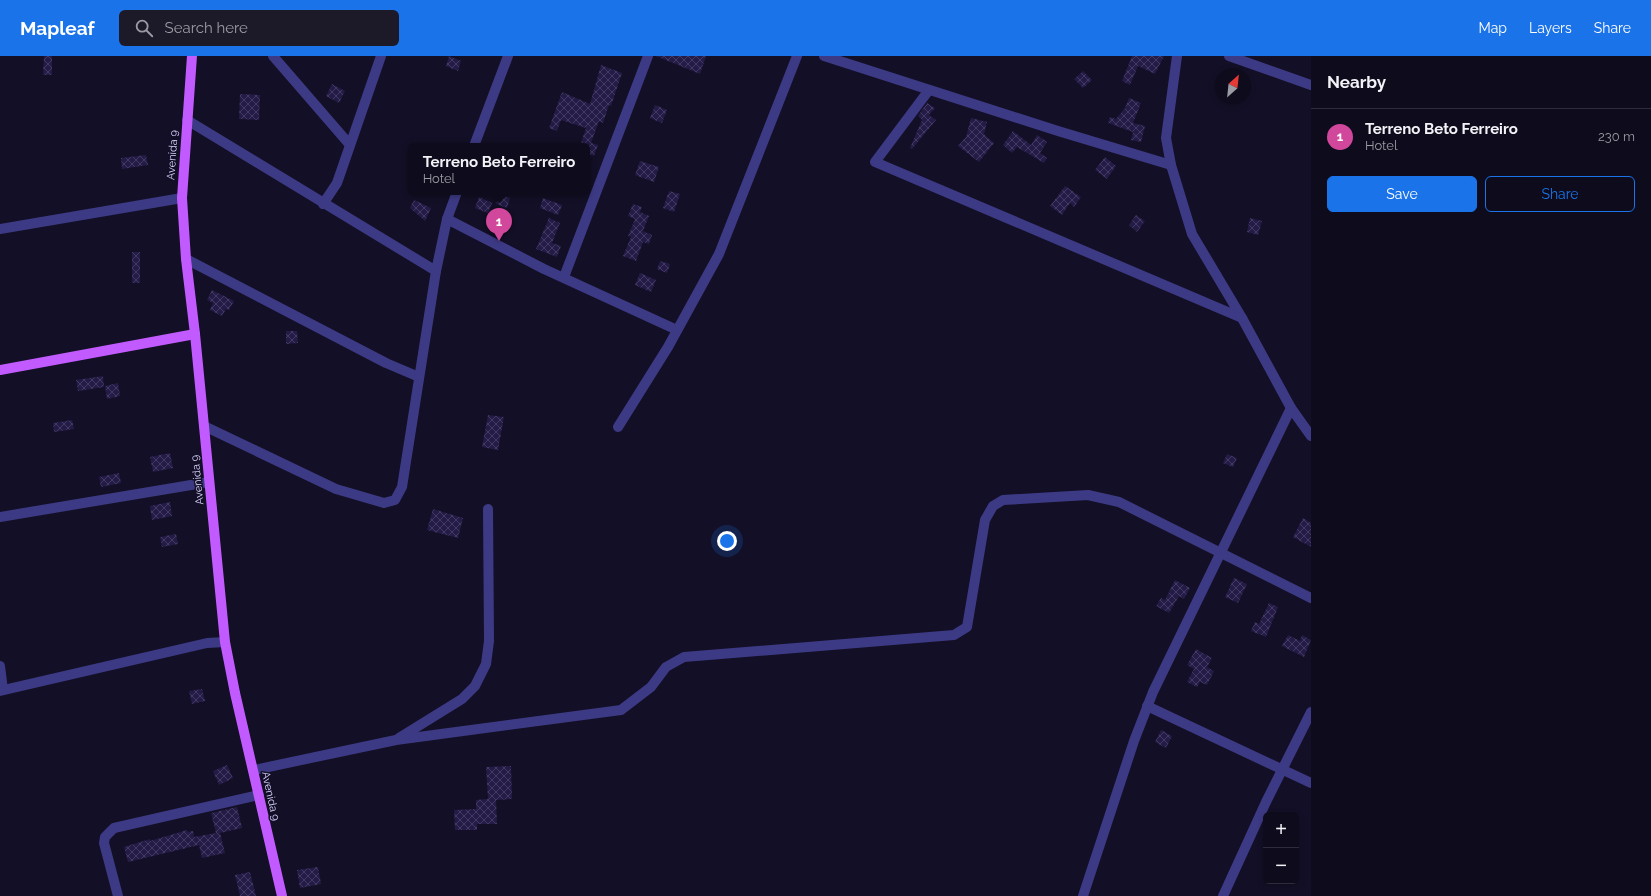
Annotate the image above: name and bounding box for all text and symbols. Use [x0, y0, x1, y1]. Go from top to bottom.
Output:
search box [119, 10, 399, 46]
text: Mapleaf [20, 17, 95, 39]
icon: search [133, 17, 155, 39]
text: Search here [165, 19, 248, 37]
text: Map [1479, 20, 1507, 36]
text: Layers [1529, 20, 1572, 36]
text: Share [1594, 20, 1631, 36]
north arrow [1215, 68, 1251, 104]
text: Nearby [1327, 72, 1386, 92]
text: Terreno Beto Ferreiro [1365, 120, 1518, 138]
text: 1 [1337, 129, 1343, 144]
text: 230 m [1598, 129, 1635, 144]
street label: Avenida 9 [164, 130, 181, 180]
text: Hotel [1365, 138, 1398, 153]
popup [408, 143, 590, 195]
text: Terreno Beto Ferreiro [423, 153, 575, 171]
text: Hotel [423, 171, 455, 186]
button: Save [1327, 176, 1477, 212]
button: Share [1485, 176, 1635, 212]
pin: 1 [486, 208, 512, 241]
street label: Avenida 9 [188, 454, 207, 506]
your location [717, 531, 737, 551]
street label: Avenida 9 [259, 770, 282, 822]
map controls [1263, 812, 1299, 884]
button: + [1263, 812, 1299, 848]
button: − [1263, 848, 1299, 884]

